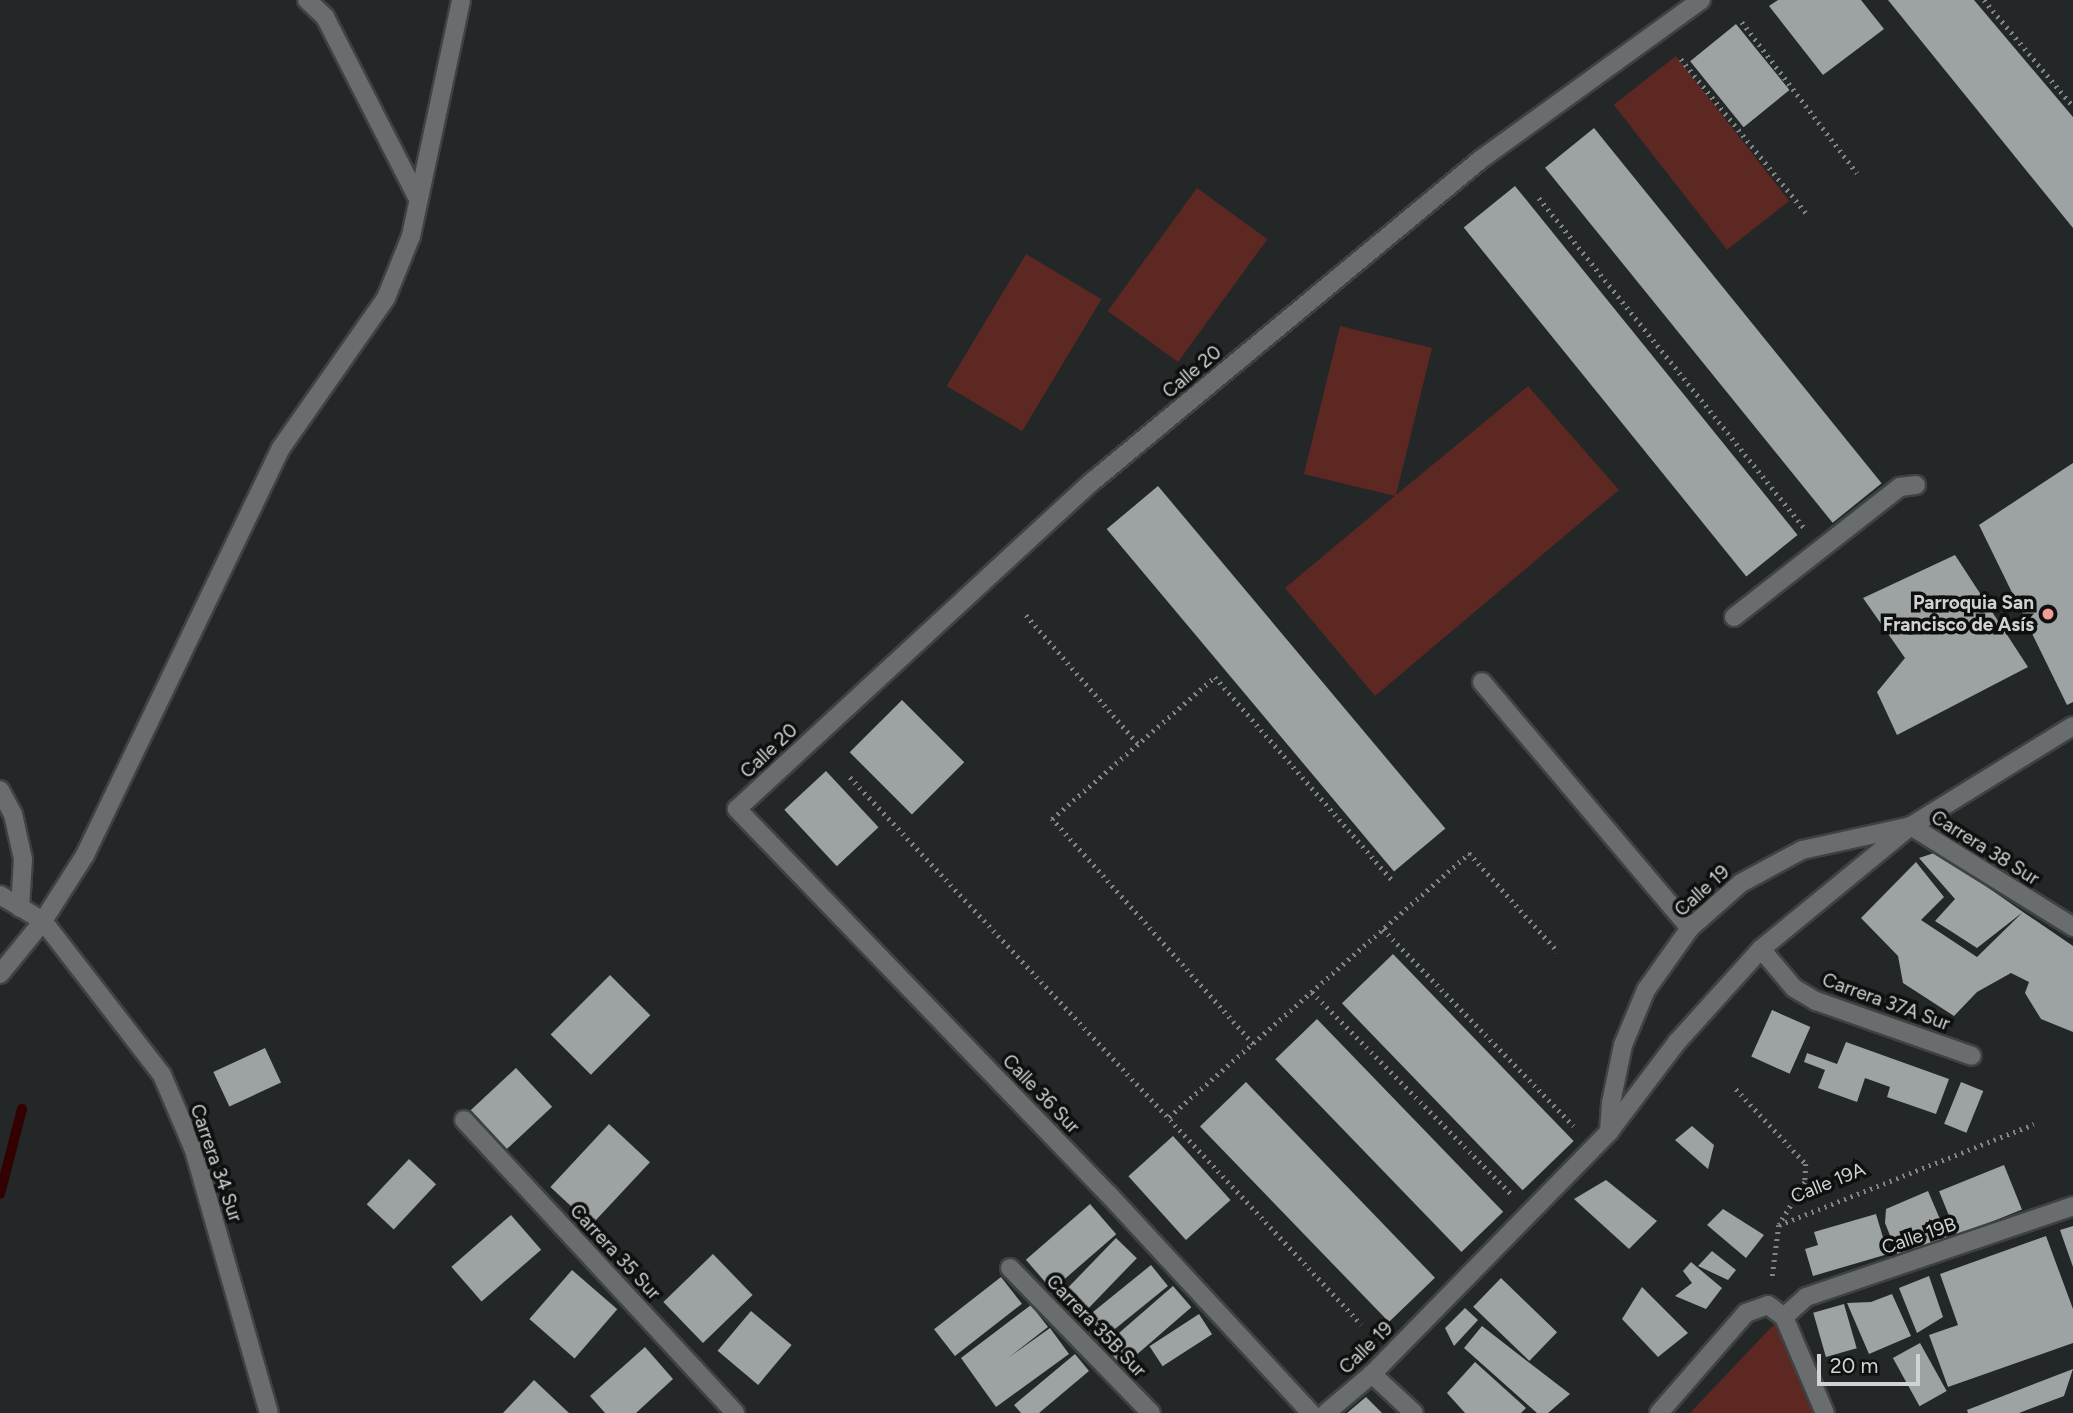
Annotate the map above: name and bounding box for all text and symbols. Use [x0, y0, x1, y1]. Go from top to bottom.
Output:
street label: Calle 20 [1158, 341, 1226, 403]
place label: Parroquia San Francisco de Asís [1883, 592, 2034, 636]
marker: Parroquia San Francisco de Asís [2040, 606, 2056, 622]
street label: Calle 20 [736, 719, 802, 783]
street label: Carrera 38 Sur [1927, 806, 2043, 890]
street label: Calle 19 [1670, 861, 1734, 921]
street label: Carrera 37A Sur [1819, 968, 1953, 1036]
street label: Calle 36 Sur [998, 1050, 1084, 1138]
street label: Carrera 34 Sur [185, 1101, 247, 1225]
street label: Calle 19A [1787, 1158, 1869, 1208]
street label: Carrera 35 Sur [565, 1200, 665, 1304]
street label: Calle 19B [1879, 1213, 1959, 1259]
street label: Carrera 35B Sur [1041, 1270, 1151, 1382]
street label: Calle 19 [1335, 1317, 1397, 1379]
scale bar [1821, 1340, 1924, 1384]
text: 20 m [1830, 1353, 1878, 1378]

